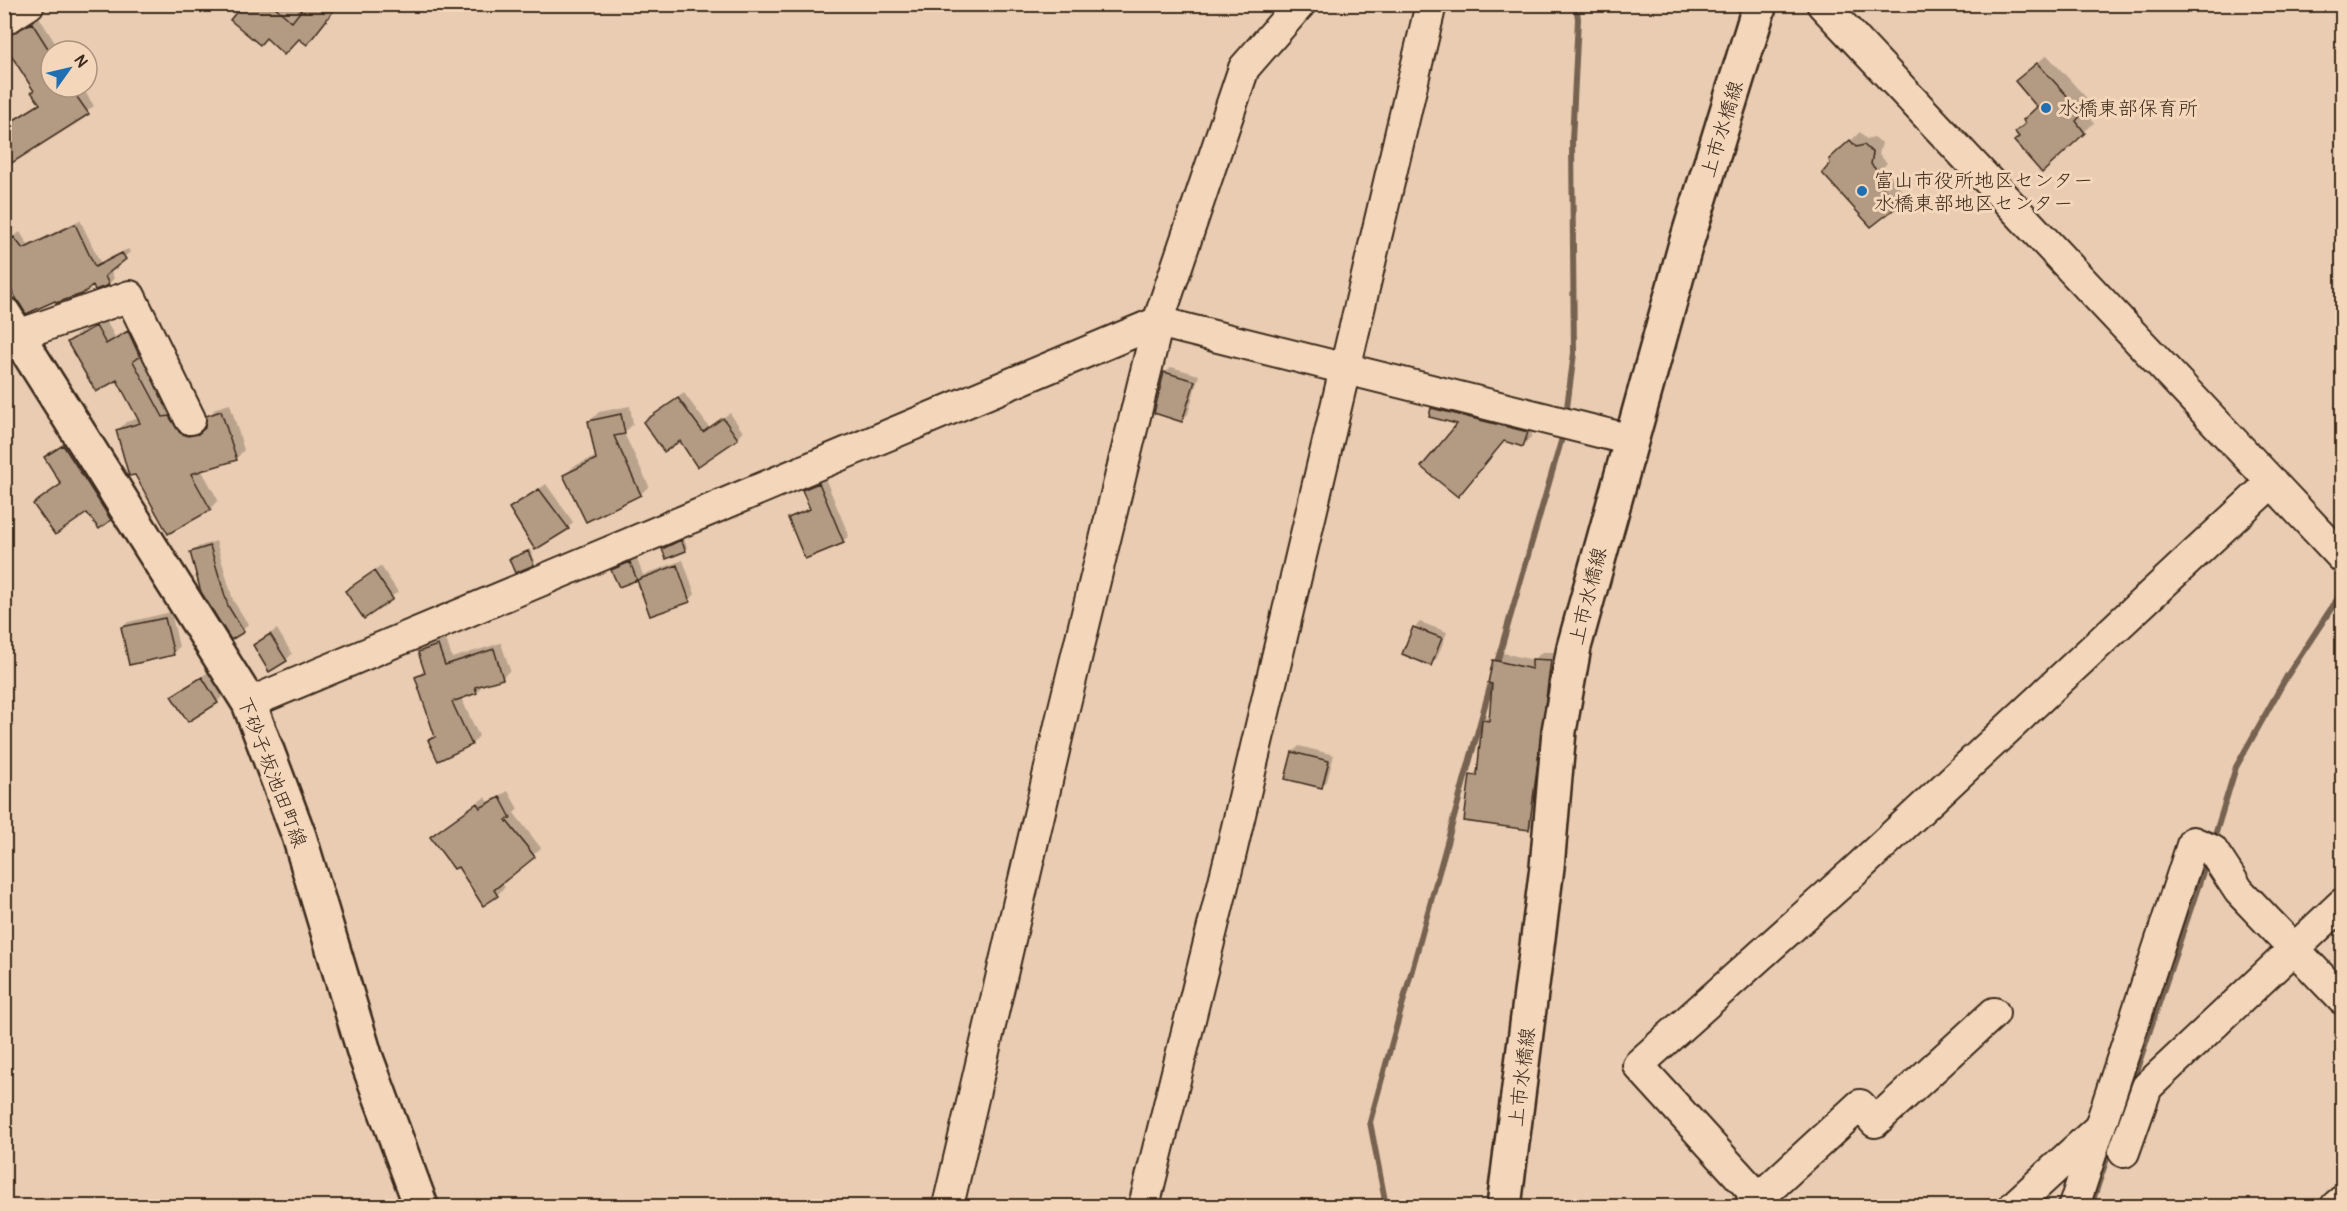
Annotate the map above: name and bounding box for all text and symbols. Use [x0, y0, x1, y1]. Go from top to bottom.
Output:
north arrow [39, 39, 99, 99]
text: N [69, 51, 92, 71]
street label: 上市水橋線 [1695, 78, 1749, 180]
place label: 水橋東部保育所 [2058, 96, 2198, 121]
marker: 水橋東部保育所 [2039, 101, 2053, 115]
place label: 富山市役所地区センター 水橋東部地区センター [1874, 168, 2093, 216]
marker: 富山市役所地区センター 水橋東部地区センター [1855, 184, 1869, 198]
street label: 上市水橋線 [1564, 544, 1612, 648]
street label: 下砂子坂池田町線 [232, 693, 312, 851]
street label: 上市水橋線 [1503, 1026, 1541, 1128]

